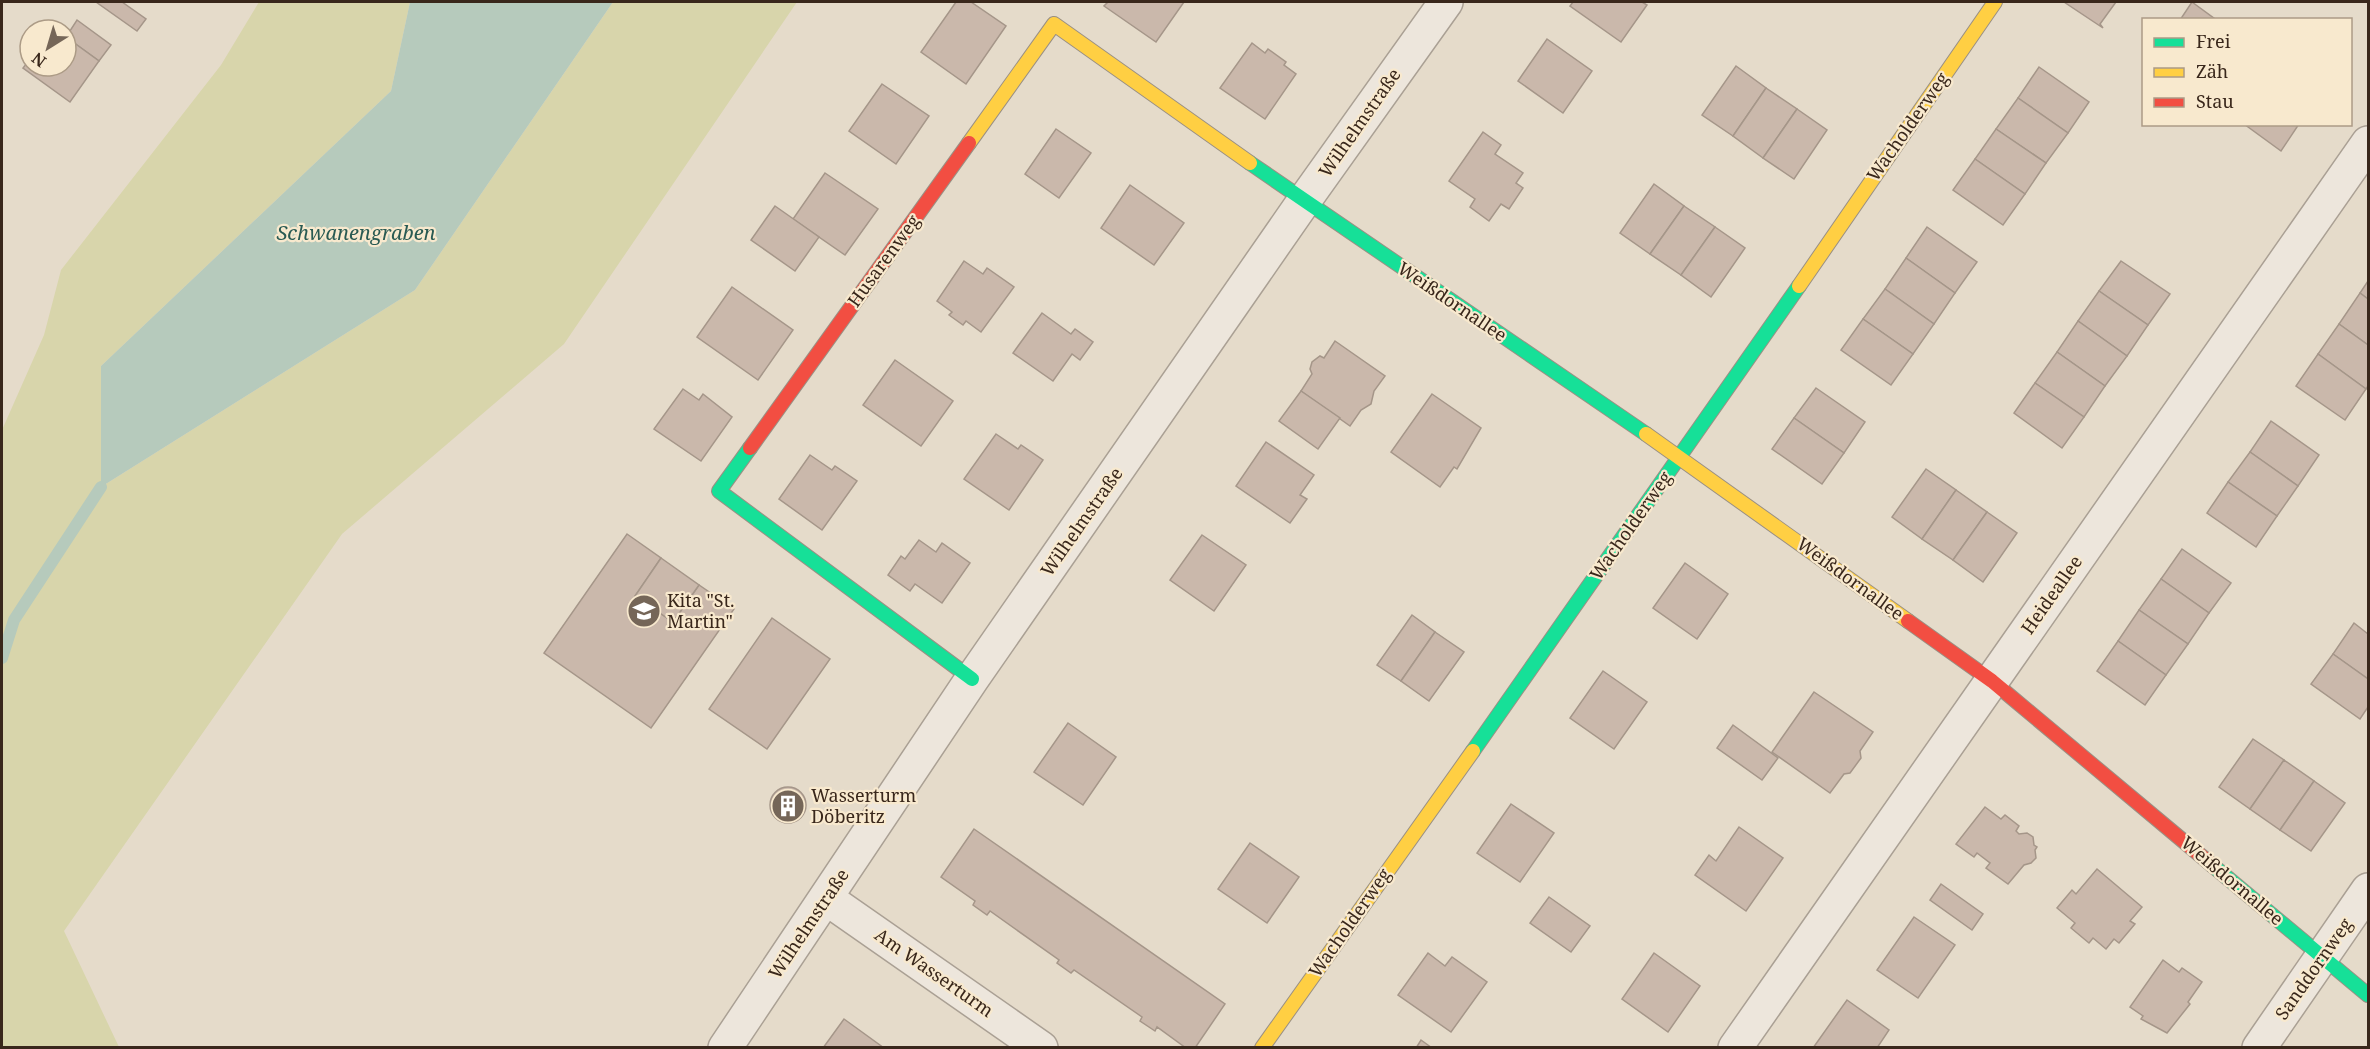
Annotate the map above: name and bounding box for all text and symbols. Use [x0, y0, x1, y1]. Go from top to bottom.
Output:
north arrow [18, 18, 78, 78]
legend [2142, 18, 2352, 126]
text: Frei [2196, 29, 2231, 53]
text: N [27, 47, 51, 73]
text: Zäh [2196, 59, 2228, 83]
street label: Wilhelmstraße [1313, 63, 1406, 182]
street label: Wacholderweg [1861, 67, 1954, 186]
text: Stau [2196, 89, 2234, 113]
street label: Husarenweg [842, 209, 925, 311]
water label: Schwanengraben [276, 219, 436, 246]
street label: Weißdornallee [1393, 256, 1512, 347]
street label: Wilhelmstraße [1035, 462, 1128, 581]
street label: Wacholderweg [1584, 466, 1677, 585]
street label: Weißdornallee [1792, 531, 1909, 625]
street label: Heideallee [2015, 550, 2087, 639]
place label: Kita "St. Martin" [667, 588, 734, 633]
school or university icon: Kita "St. Martin" [626, 593, 662, 629]
place label: Wasserturm Döberitz [811, 783, 916, 828]
building icon: Wasserturm Döberitz [770, 788, 806, 824]
street label: Weißdornallee [2176, 830, 2289, 930]
street label: Wacholderweg [1303, 863, 1396, 982]
street label: Wilhelmstraße [762, 864, 854, 983]
street label: Sanddornweg [2269, 913, 2357, 1024]
street label: Am Wasserturm [870, 922, 999, 1022]

